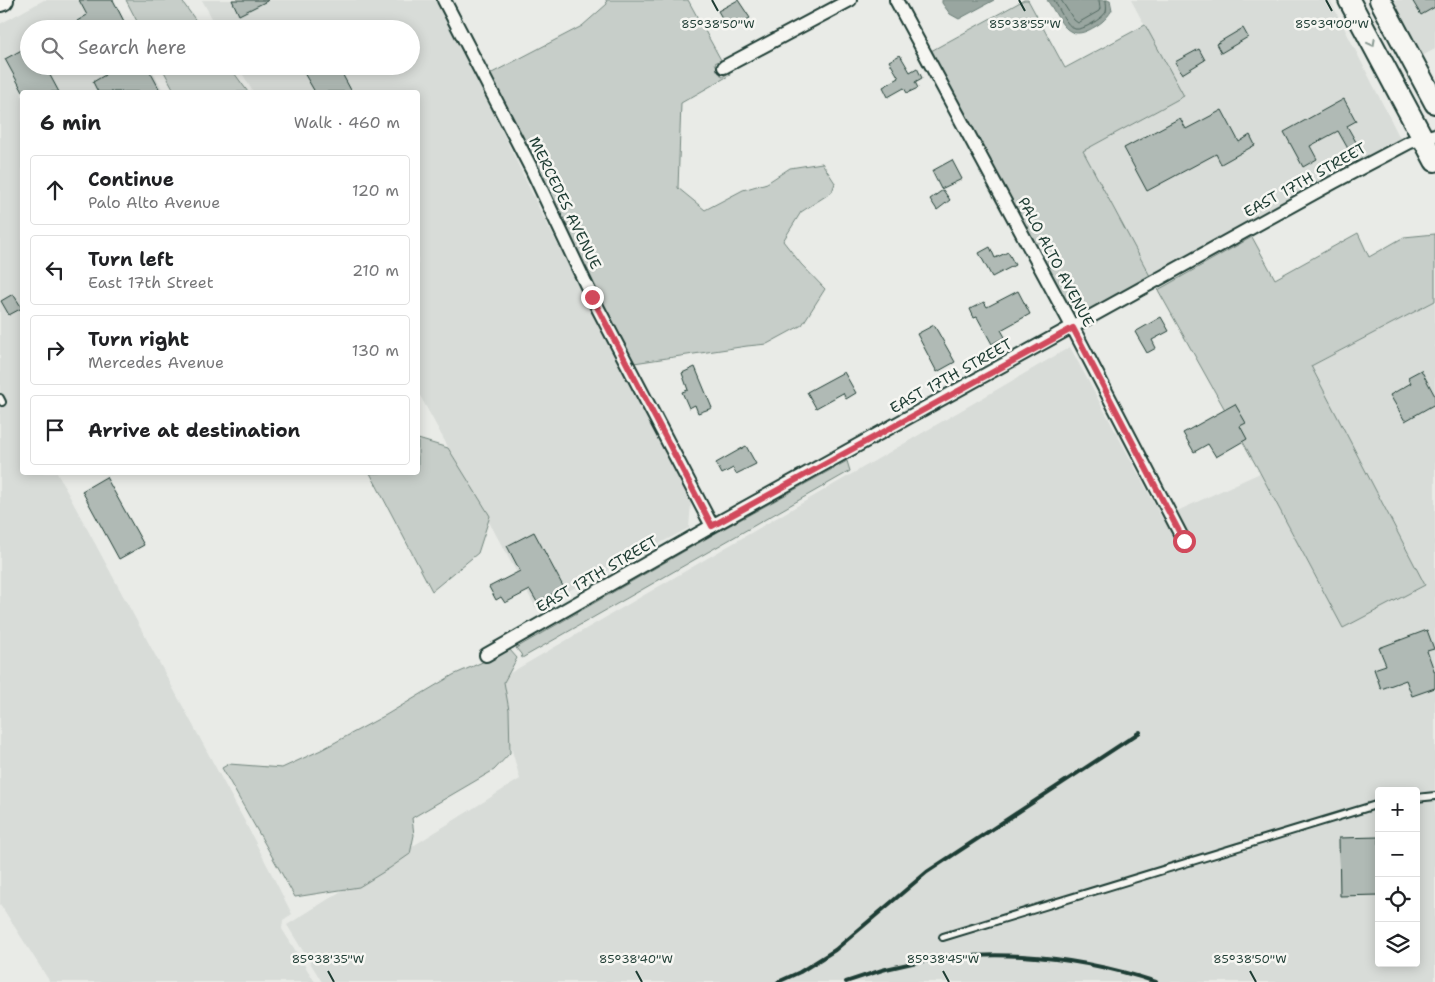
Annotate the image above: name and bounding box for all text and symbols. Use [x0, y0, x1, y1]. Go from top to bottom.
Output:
text: 85°38'50"W [681, 16, 755, 32]
text: 85°38'55"W [989, 16, 1061, 32]
text: 85°39'00"W [1295, 16, 1369, 32]
search box [20, 20, 420, 75]
icon: search [38, 34, 66, 62]
text: Search here [78, 35, 187, 60]
one-way arrow [1366, 38, 1376, 47]
text: 6 min [40, 109, 101, 137]
text: Walk · 460 m [294, 112, 400, 133]
street label: MERCEDES AVENUE [524, 133, 606, 273]
street label: EAST 17TH STREET [1240, 138, 1370, 222]
text: Continue [88, 167, 174, 192]
icon: ahead [41, 176, 69, 204]
text: 120 m [352, 180, 399, 201]
text: Palo Alto Avenue [88, 192, 220, 213]
street label: PALO ALTO AVENUE [1013, 194, 1099, 330]
text: Turn left [88, 247, 174, 272]
icon: left [41, 256, 69, 284]
text: 210 m [352, 260, 399, 281]
text: East 17th Street [88, 272, 214, 293]
route end [581, 286, 604, 309]
text: Turn right [88, 327, 189, 352]
street label: EAST 17TH STREET [886, 334, 1016, 418]
icon: right [41, 336, 69, 364]
text: 130 m [352, 340, 399, 361]
text: Mercedes Avenue [88, 352, 224, 373]
icon: arrive [41, 416, 69, 444]
text: Arrive at destination [88, 418, 300, 443]
route start [1173, 530, 1196, 553]
street label: EAST 17TH STREET [533, 531, 661, 617]
map controls [1375, 787, 1420, 967]
button: + [1375, 787, 1420, 832]
button: − [1375, 832, 1420, 877]
button: locate [1375, 877, 1420, 922]
button: layers [1375, 922, 1420, 967]
text: 85°38'35"W [292, 951, 364, 967]
text: 85°38'40"W [599, 951, 673, 967]
text: 85°38'45"W [907, 951, 979, 967]
text: 85°38'50"W [1213, 951, 1287, 967]

